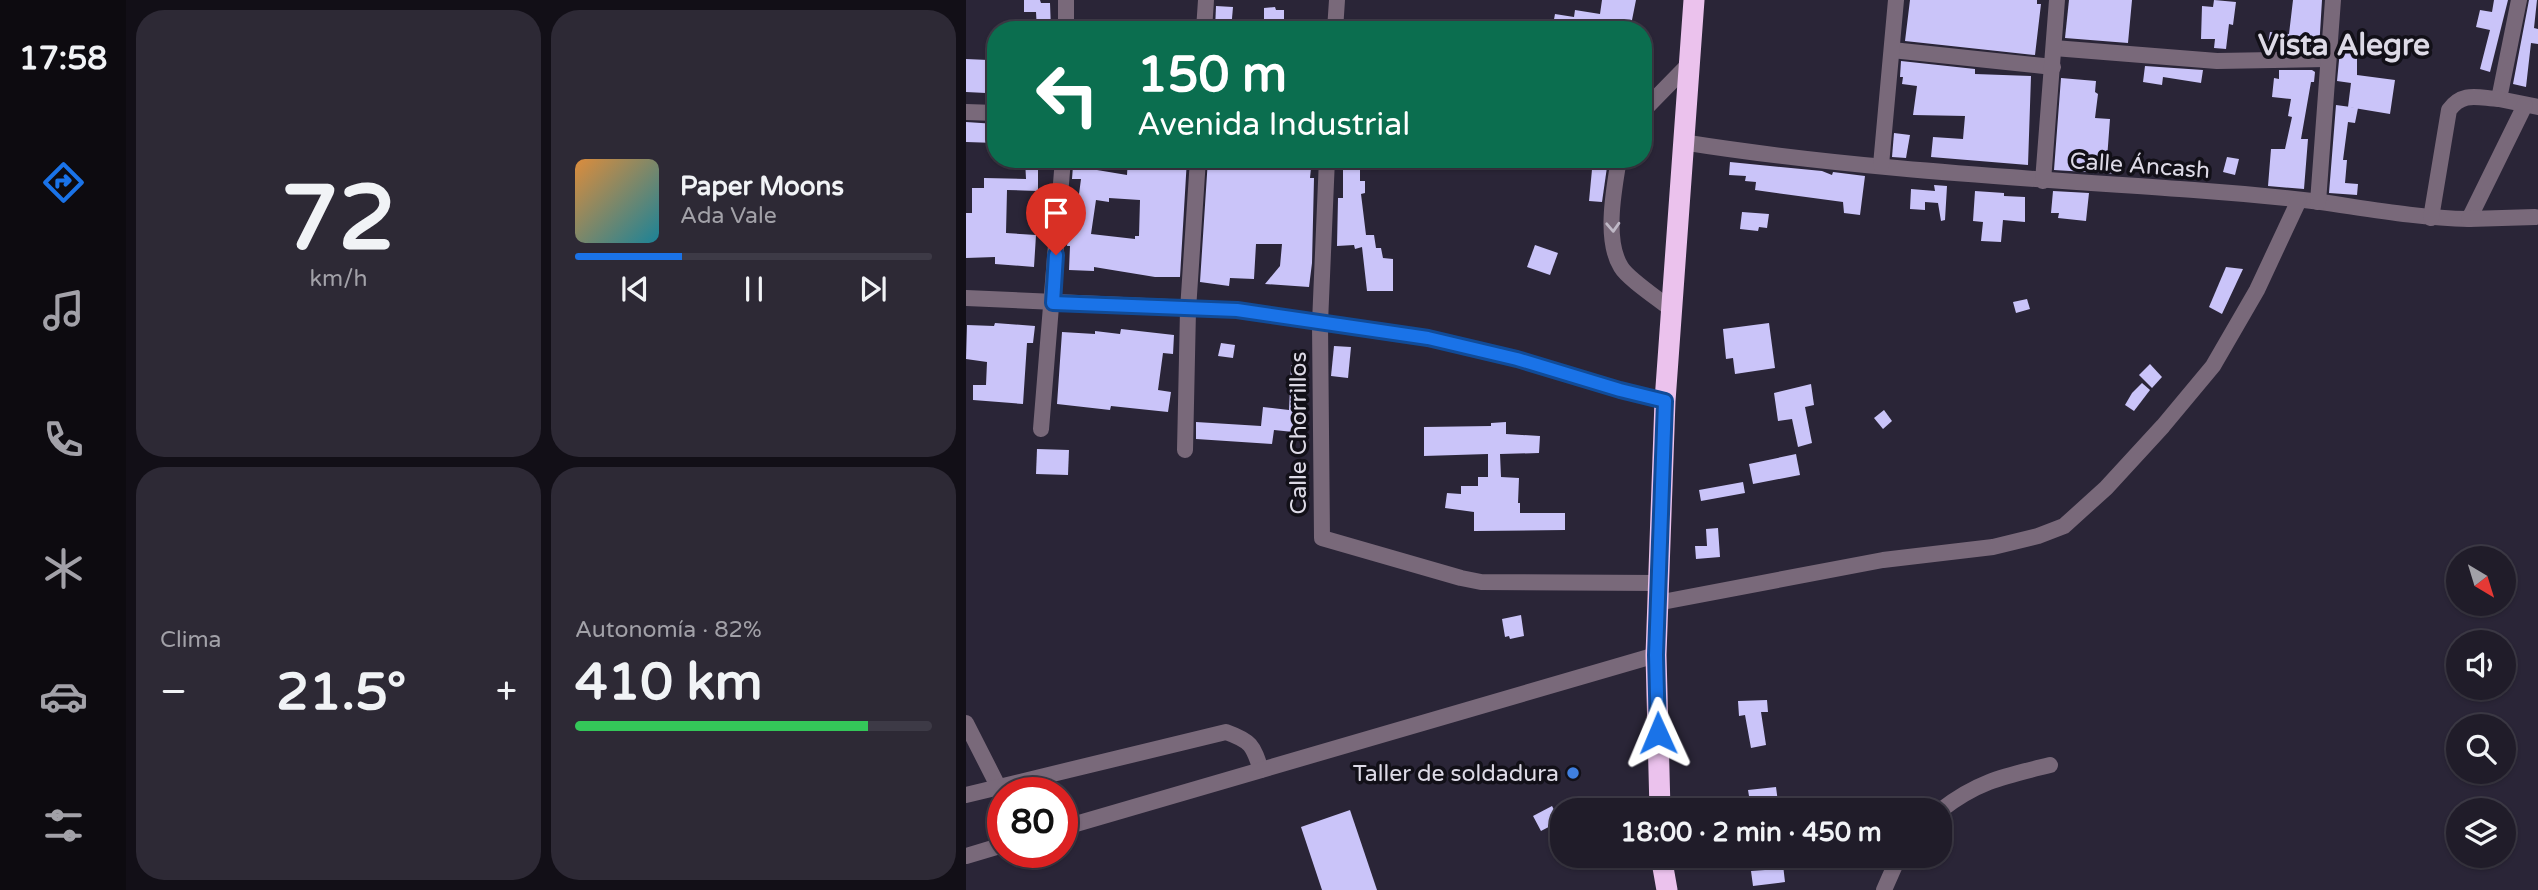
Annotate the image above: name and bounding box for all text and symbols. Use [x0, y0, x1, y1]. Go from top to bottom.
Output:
district label: Vista Alegre [2258, 27, 2430, 64]
text: 17:58 [19, 40, 107, 78]
text: 150 m [1137, 46, 1287, 105]
icon: left [1022, 49, 1113, 140]
text: Avenida Industrial [1137, 106, 1410, 144]
street label: Calle Áncash [2069, 147, 2211, 185]
icon: directions [39, 158, 88, 207]
text: 72 [281, 164, 396, 274]
text: Paper Moons [680, 171, 844, 202]
pin [1026, 183, 1086, 255]
icon: arrive [1037, 194, 1075, 232]
text: Ada Vale [680, 202, 777, 230]
one-way arrow [1605, 222, 1620, 233]
text: km/h [310, 265, 367, 293]
icon: previous [616, 270, 654, 308]
icon: pause [735, 270, 773, 308]
icon: next [854, 270, 892, 308]
icon: music [39, 286, 88, 335]
street label: Calle Chorrillos [1285, 351, 1313, 515]
icon: phone [39, 415, 88, 464]
icon: climate [39, 544, 88, 593]
north arrow [2446, 546, 2516, 616]
map controls [2446, 546, 2516, 868]
text: Autonomía · 82% [575, 616, 762, 644]
text: Clima [160, 626, 221, 654]
button: sound [2446, 630, 2516, 700]
text: 410 km [575, 651, 763, 714]
text: 21.5° [276, 661, 406, 724]
text: − [160, 669, 187, 715]
text: + [496, 669, 517, 715]
icon: car [39, 672, 88, 721]
position arrow [1621, 696, 1695, 770]
button: search [2446, 714, 2516, 784]
place label: Taller de soldadura [1353, 760, 1559, 788]
marker: Taller de soldadura [1565, 765, 1581, 781]
speed limit sign: 80 [987, 777, 1078, 868]
button: layers [2446, 798, 2516, 868]
icon: filters [39, 801, 88, 850]
text: 18:00 · 2 min · 450 m [1620, 817, 1882, 848]

